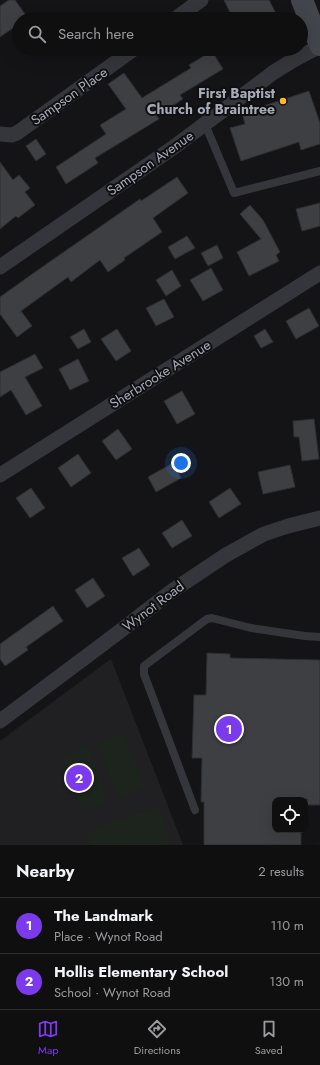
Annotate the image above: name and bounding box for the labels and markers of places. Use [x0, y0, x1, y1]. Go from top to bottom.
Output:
place label: First Baptist Church of Braintree [147, 83, 276, 119]
marker: First Baptist Church of Braintree [278, 96, 288, 106]
pin: 1 [216, 714, 242, 744]
pin: 2 [66, 763, 92, 793]

